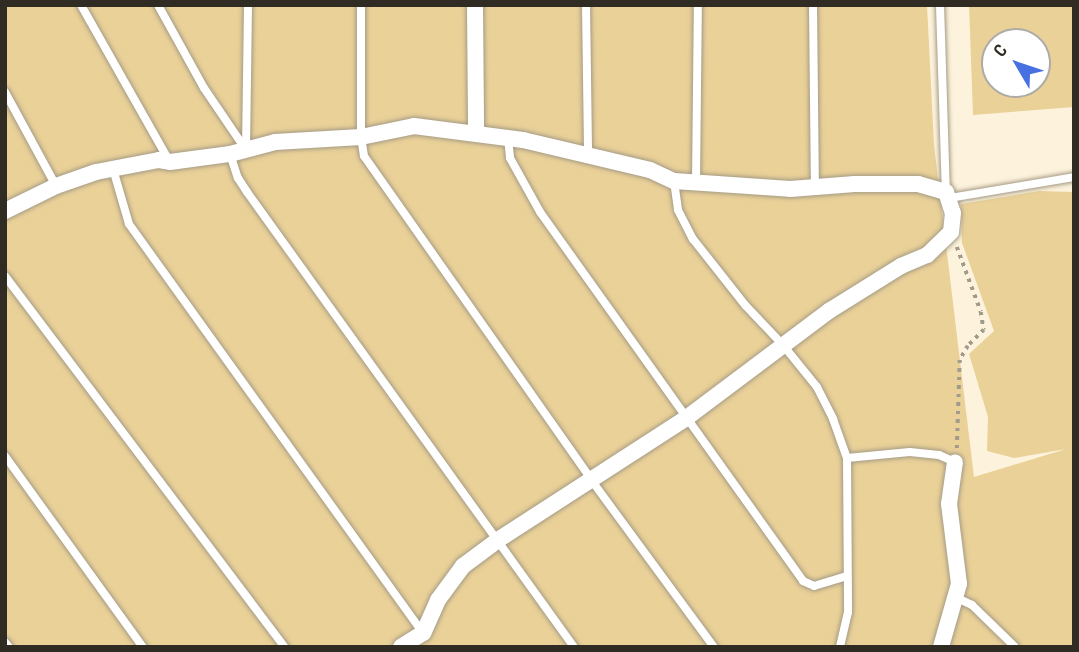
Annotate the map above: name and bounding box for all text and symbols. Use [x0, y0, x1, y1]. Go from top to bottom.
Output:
north arrow [981, 28, 1051, 98]
text: С [989, 40, 1013, 62]

